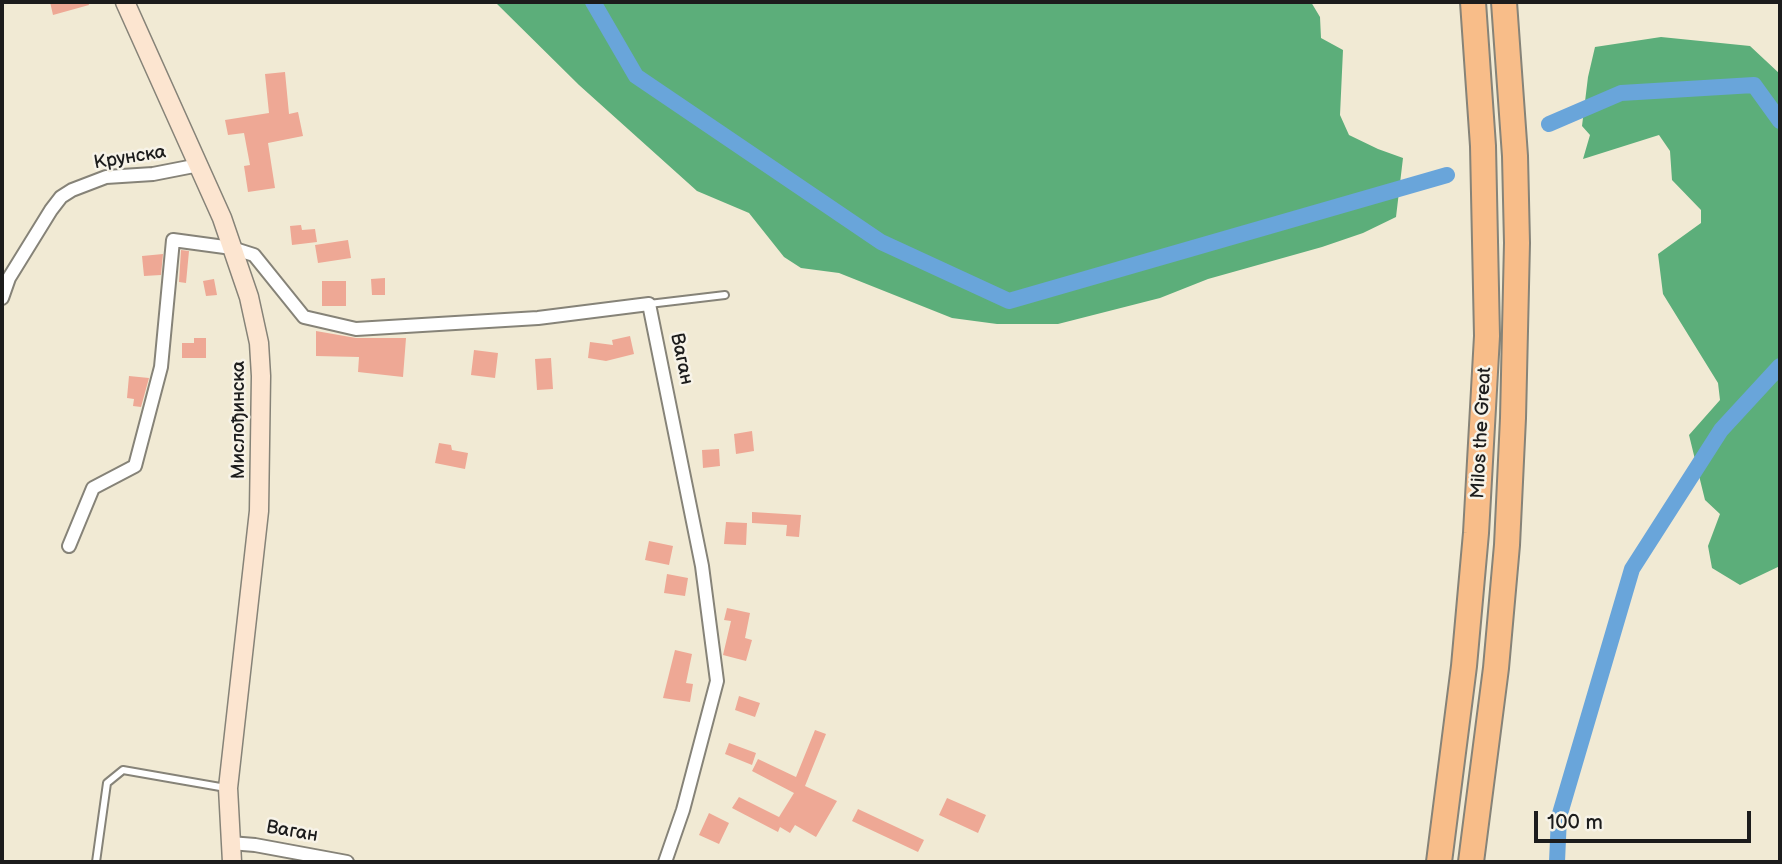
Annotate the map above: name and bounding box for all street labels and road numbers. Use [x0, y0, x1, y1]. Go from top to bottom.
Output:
street label: Крунска [92, 141, 168, 175]
street label: Ваган [664, 331, 698, 387]
street label: Мислођинска [228, 361, 250, 479]
street label: Milos the Great [1467, 367, 1497, 499]
street label: Ваган [264, 816, 320, 848]

